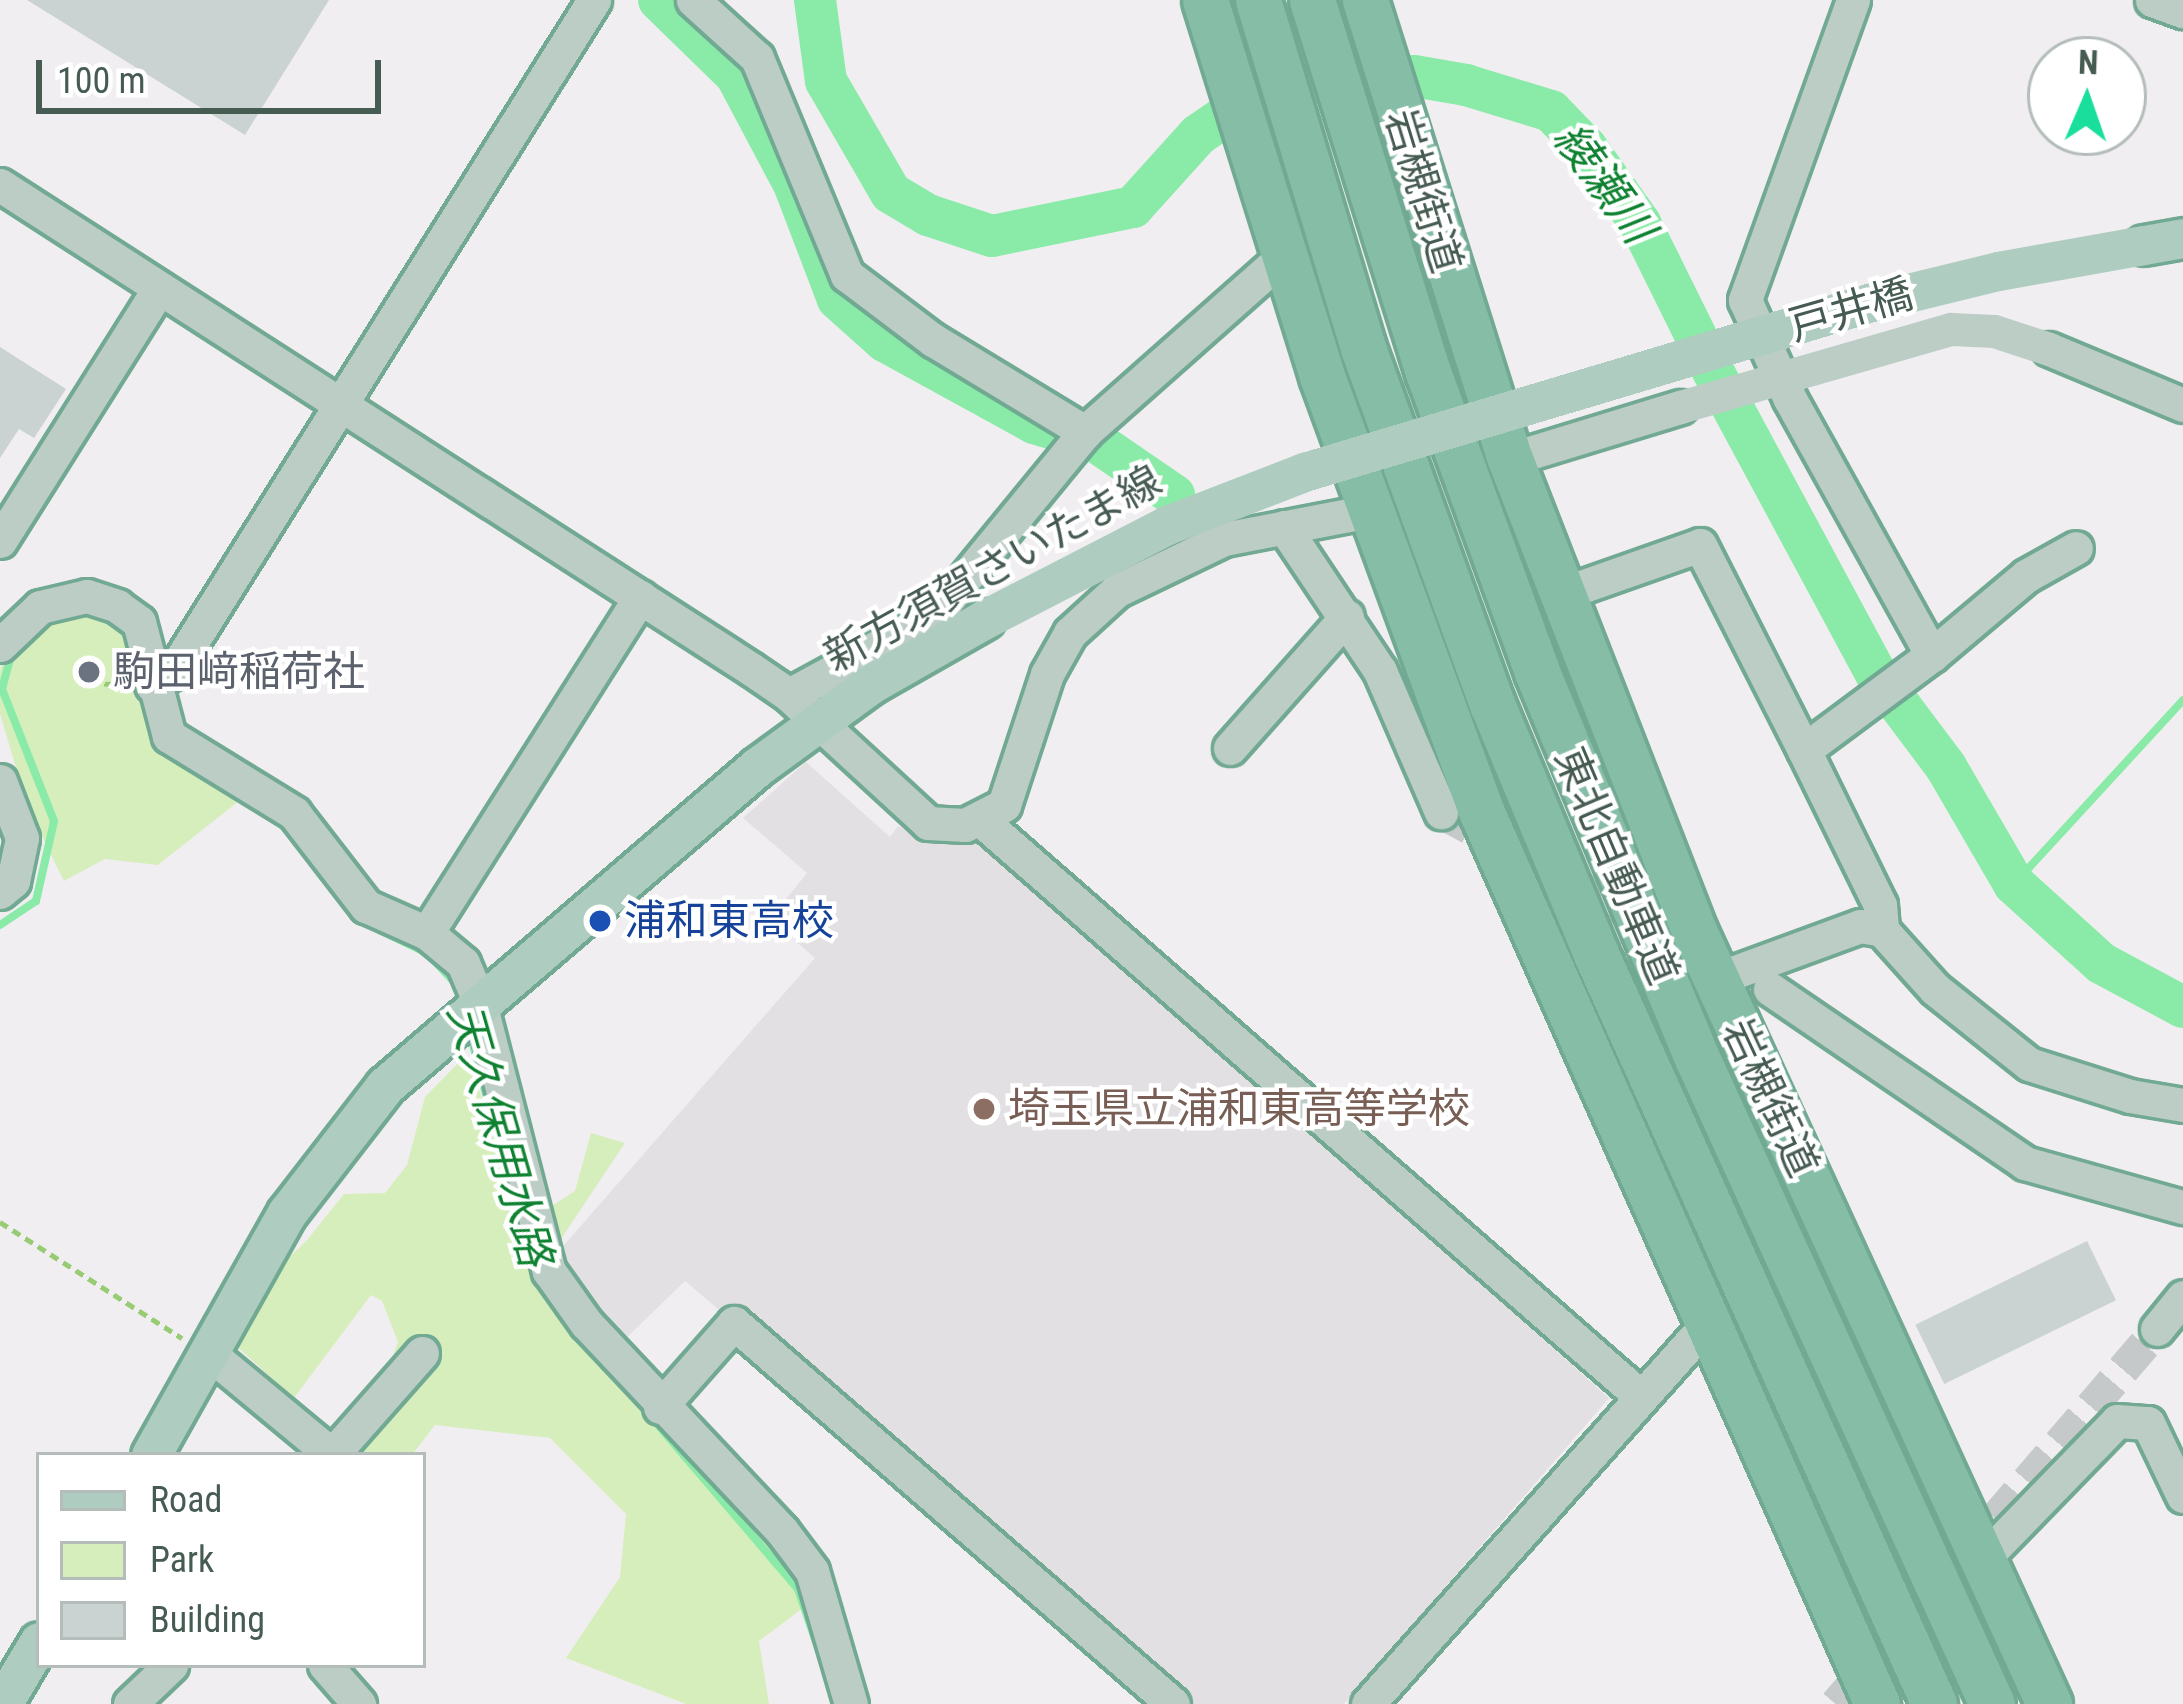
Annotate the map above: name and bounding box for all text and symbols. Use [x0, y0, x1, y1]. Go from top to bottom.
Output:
scale bar [42, 36, 387, 110]
north arrow [2027, 36, 2147, 156]
text: N [2077, 43, 2099, 82]
text: 100 m [57, 60, 146, 102]
street label: 岩槻街道 [1374, 103, 1472, 279]
water label: 綾瀬川 [1542, 113, 1666, 253]
street label: 戸井橋 [1783, 268, 1919, 352]
street label: 新方須賀さいたま線 [815, 455, 1171, 683]
place label: 駒田﨑稲荷社 [113, 647, 365, 697]
marker: 駒田﨑稲荷社 [76, 659, 102, 685]
street label: 東北自動車道 [1544, 740, 1688, 992]
place label: 浦和東高校 [624, 896, 834, 946]
marker: 浦和東高校 [587, 908, 613, 934]
water label: 天久保用水路 [437, 998, 563, 1272]
street label: 岩槻街道 [1712, 1011, 1828, 1185]
place label: 埼玉県立浦和東高等学校 [1008, 1084, 1470, 1134]
marker: 埼玉県立浦和東高等学校 [971, 1096, 997, 1122]
legend [36, 1452, 426, 1668]
text: Road [150, 1479, 222, 1521]
text: Park [150, 1539, 214, 1581]
text: Building [150, 1599, 265, 1641]

